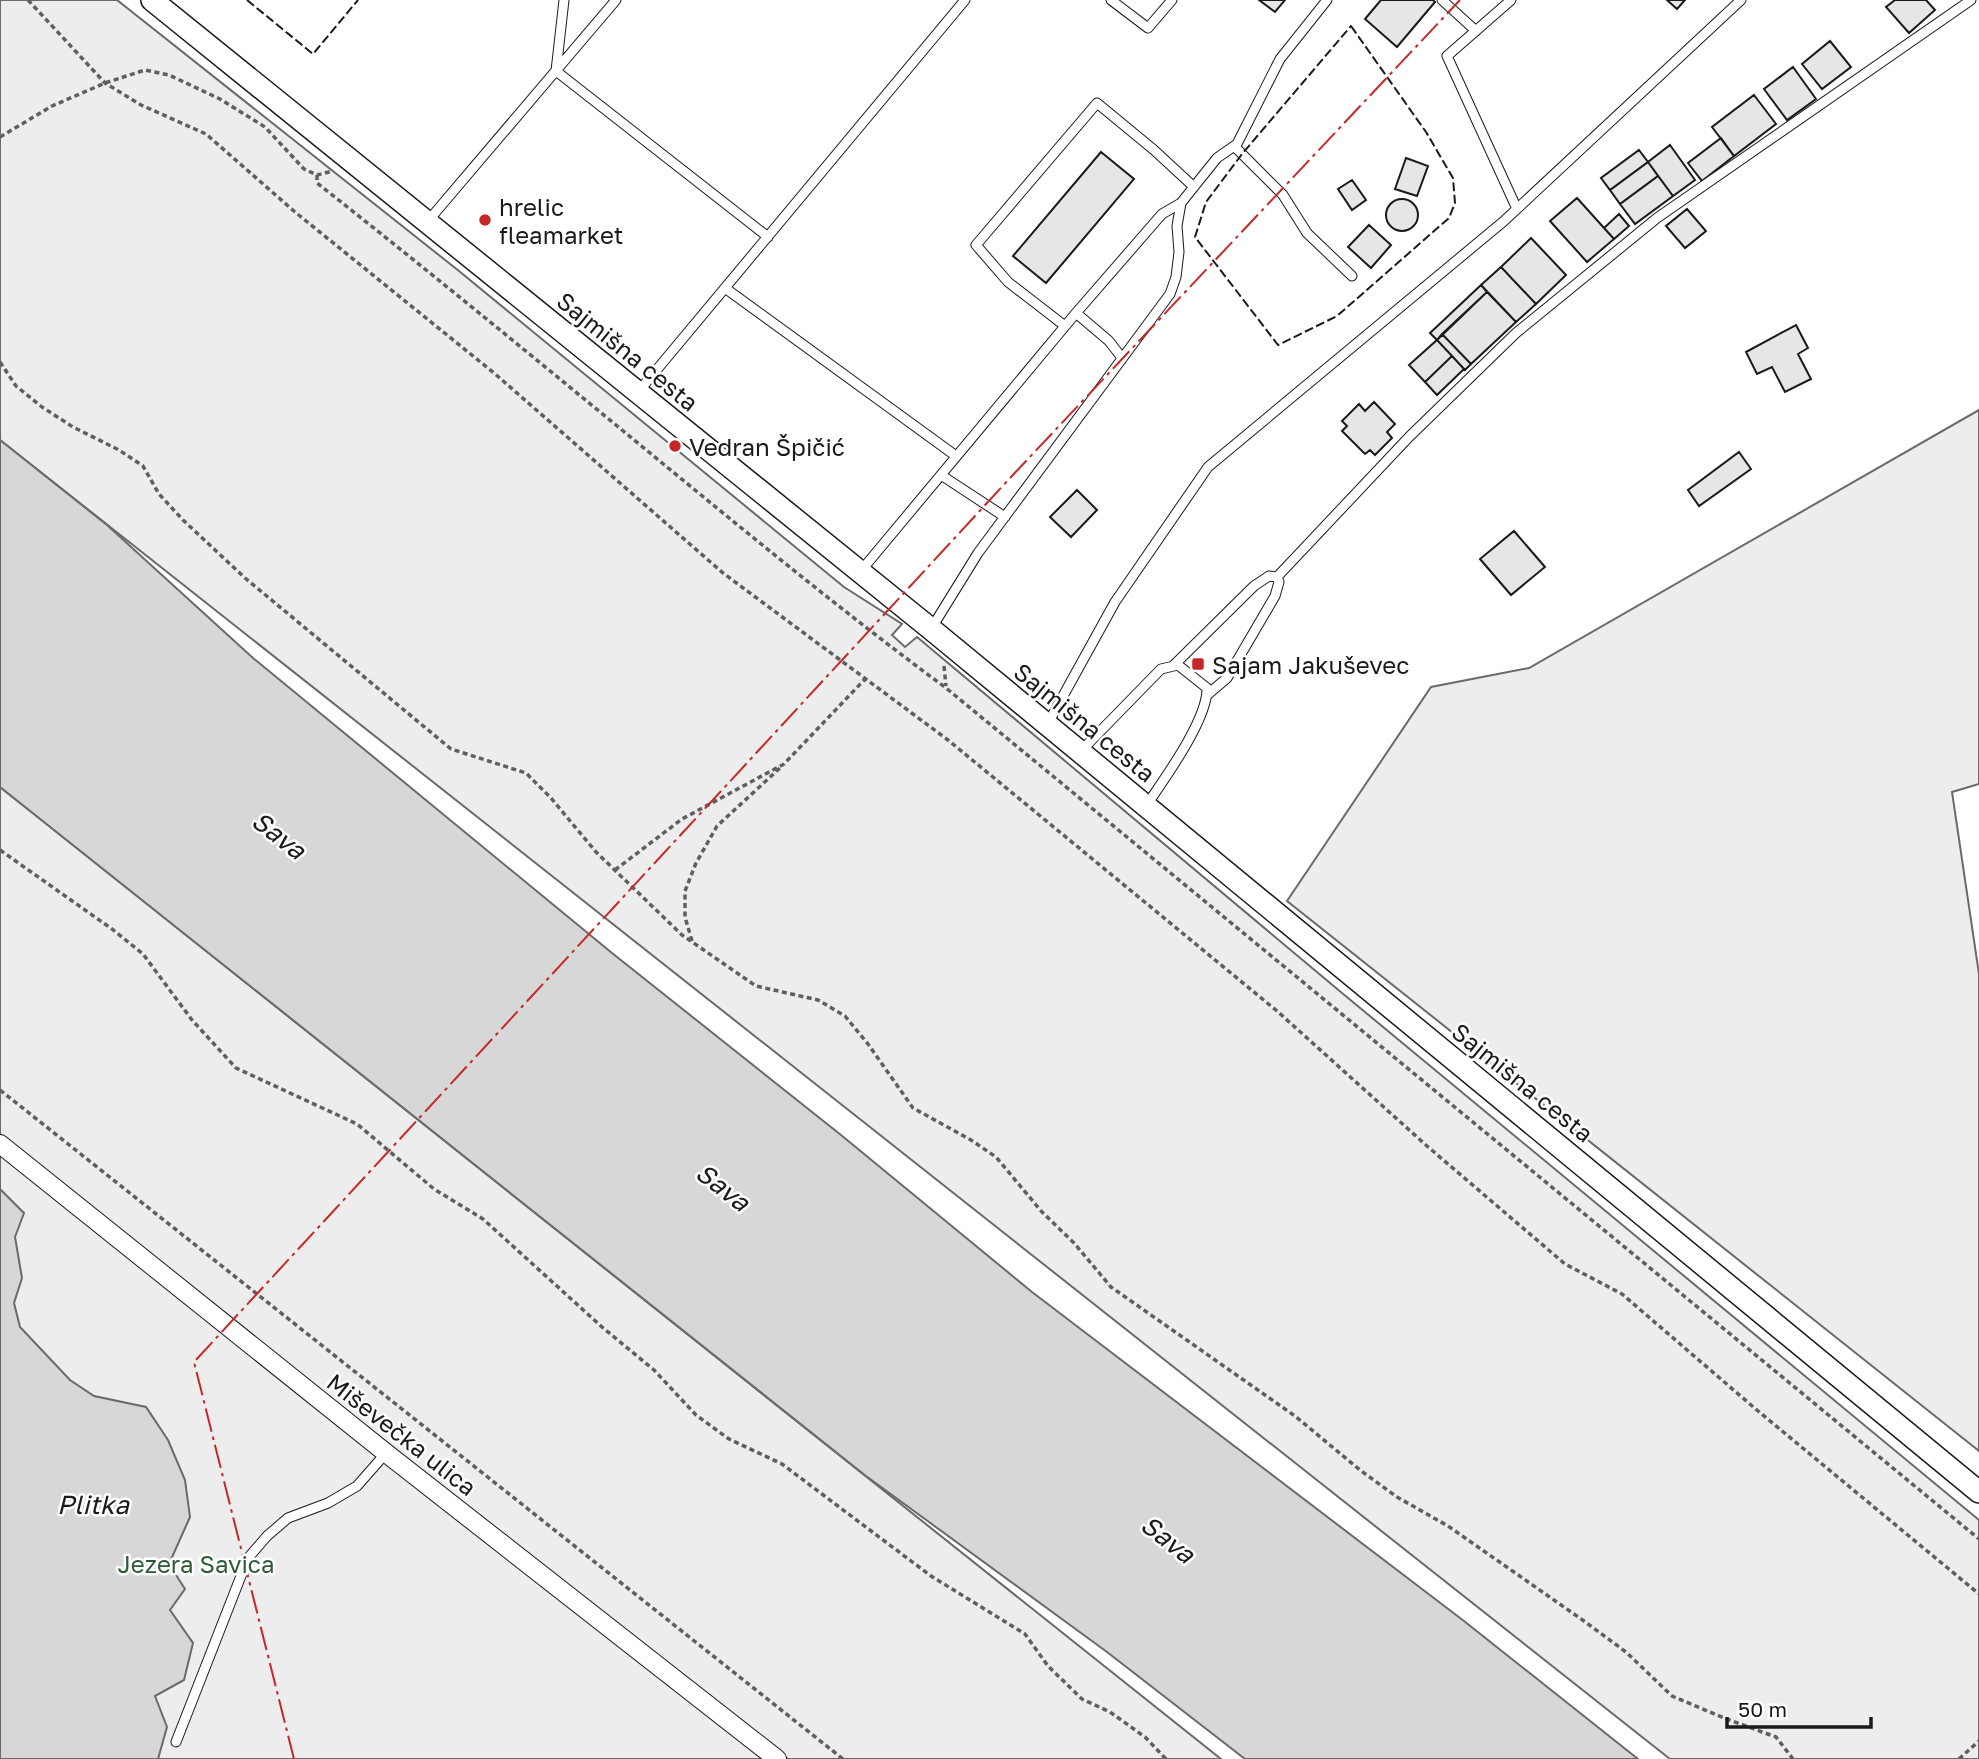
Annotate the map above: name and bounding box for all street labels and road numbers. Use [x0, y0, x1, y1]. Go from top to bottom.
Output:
street label: Sajmišna cesta [552, 285, 704, 417]
street label: Sajmišna cesta [1009, 656, 1161, 788]
street label: Sajmišna cesta [1447, 1016, 1599, 1148]
street label: Miševečka ulica [322, 1367, 482, 1501]

